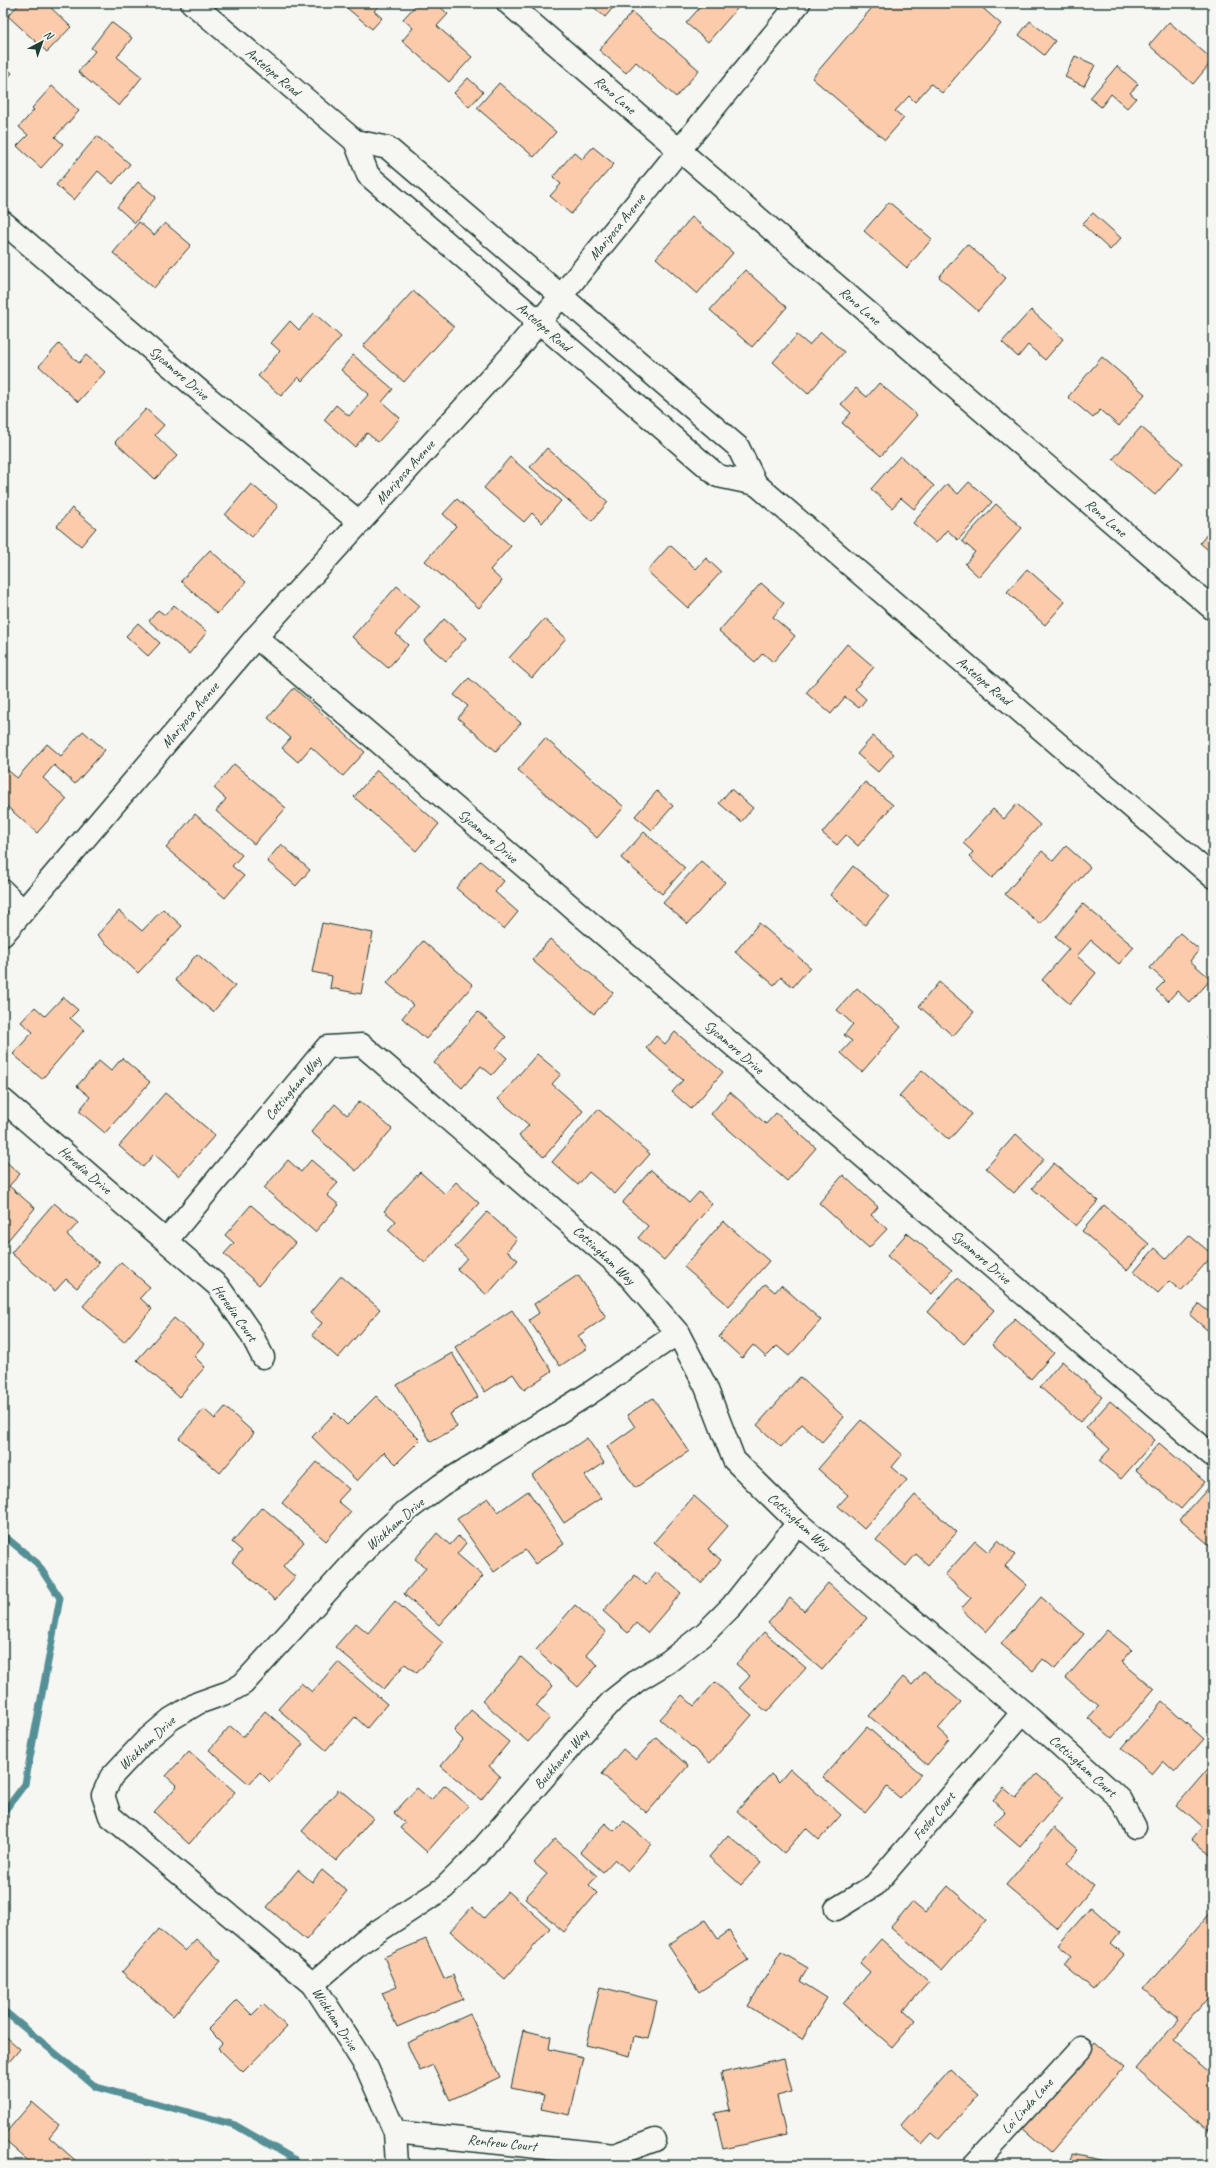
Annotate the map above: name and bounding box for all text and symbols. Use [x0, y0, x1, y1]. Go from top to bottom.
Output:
north arrow [22, 22, 62, 62]
text: N [41, 27, 57, 43]
street label: Antelope Road [242, 44, 306, 101]
street label: Reno Lane [591, 72, 640, 118]
street label: Mariposa Avenue [585, 189, 650, 264]
street label: Reno Lane [836, 283, 885, 329]
street label: Antelope Road [513, 299, 576, 357]
street label: Sycamore Drive [146, 343, 213, 404]
street label: Mariposa Avenue [372, 435, 439, 508]
street label: Reno Lane [1082, 495, 1131, 541]
street label: Antelope Road [953, 653, 1017, 710]
street label: Mariposa Avenue [158, 678, 223, 751]
street label: Sycamore Drive [455, 806, 522, 867]
street label: Sycamore Drive [701, 1017, 768, 1078]
street label: Cottingham Way [261, 1051, 326, 1124]
street label: Heredia Drive [55, 1142, 116, 1199]
street label: Cottingham Way [569, 1222, 639, 1289]
street label: Sycamore Drive [948, 1227, 1015, 1288]
street label: Heredia Court [209, 1281, 262, 1346]
street label: Cottingham Way [764, 1489, 835, 1555]
street label: Wickham Drive [363, 1493, 429, 1554]
street label: Wickham Drive [115, 1711, 180, 1774]
street label: Buckhaven Way [530, 1724, 593, 1793]
street label: Cottingham Court [1046, 1731, 1121, 1801]
street label: Fesler Court [909, 1788, 960, 1843]
street label: Wickham Drive [308, 1984, 362, 2055]
street label: Loi Linda Lane [998, 2074, 1057, 2137]
street label: Renfrew Court [467, 2131, 540, 2155]

